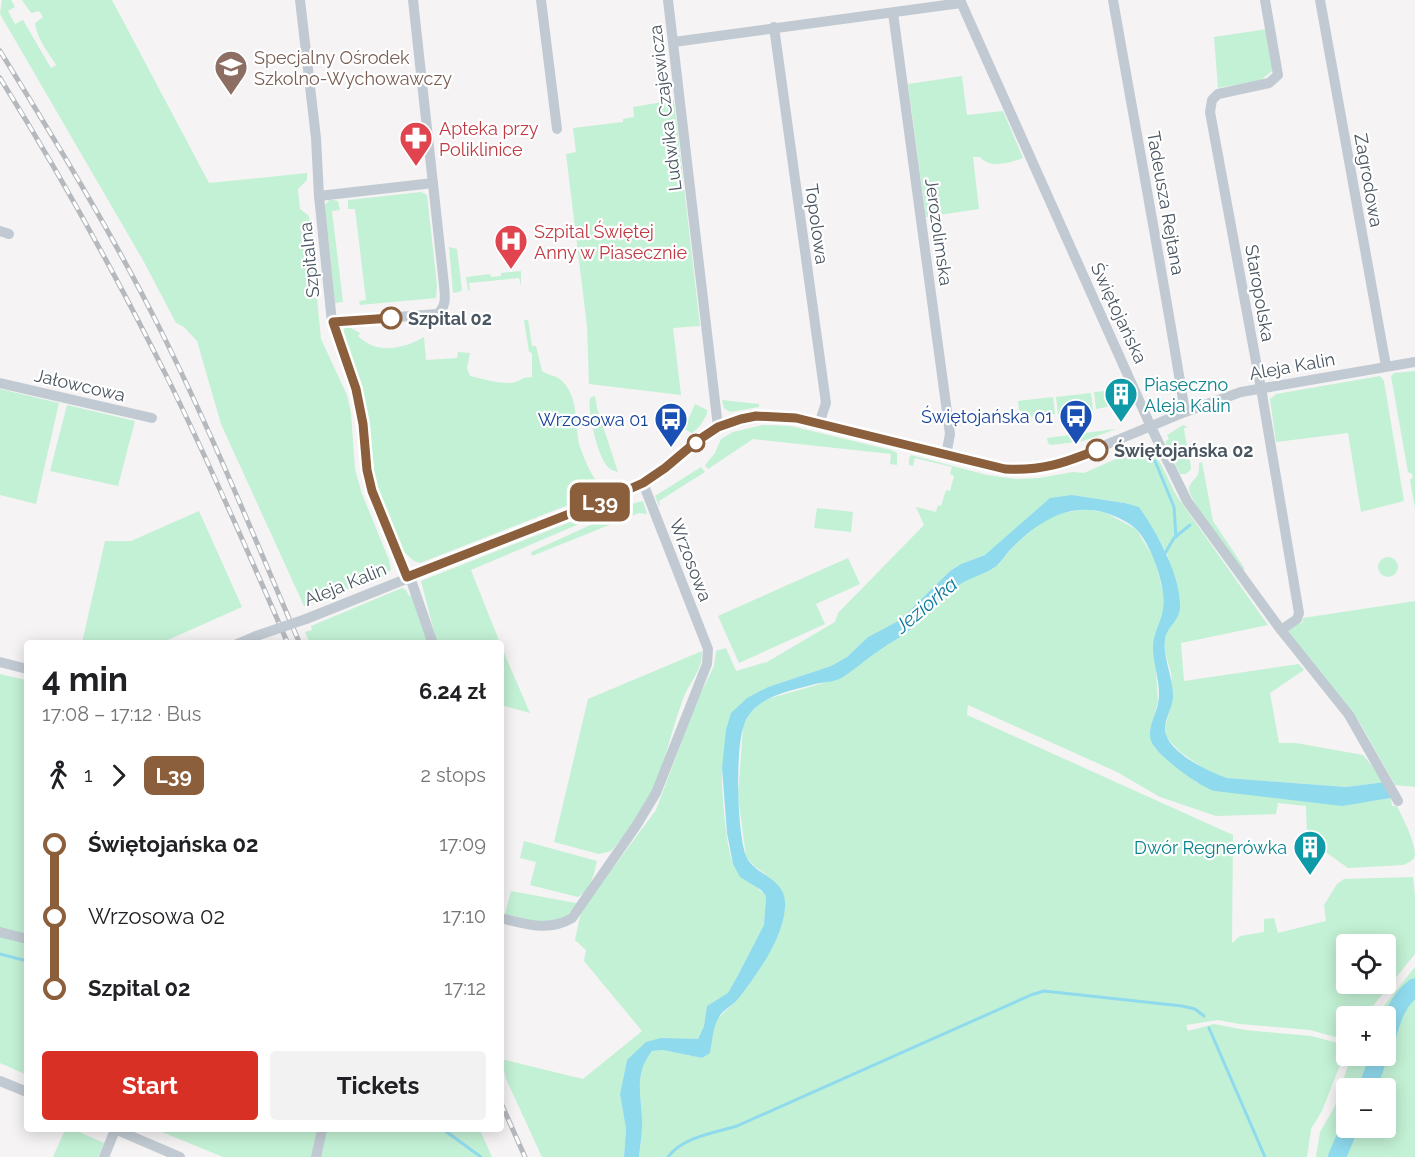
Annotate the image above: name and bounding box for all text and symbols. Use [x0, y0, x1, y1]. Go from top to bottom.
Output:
street label: Ludwika Czajewicza [644, 24, 686, 192]
place label: Specjalny Ośrodek Szkolno-Wychowawczy [254, 47, 452, 89]
school or university icon: Specjalny Ośrodek Szkolno-Wychowawczy [213, 49, 249, 96]
place label: Apteka przy Poliklinice [439, 118, 539, 160]
pharmacy icon: Apteka przy Poliklinice [398, 120, 434, 167]
street label: Tadeusza Rejtana [1143, 130, 1189, 276]
street label: Zagrodowa [1350, 132, 1388, 228]
street label: Jerozolimska [921, 177, 957, 287]
street label: Topolowa [801, 182, 833, 266]
place label: Szpital Świętej Anny w Piasecznie [534, 220, 687, 263]
street label: Szpitalna [295, 221, 323, 299]
hospital icon: Szpital Świętej Anny w Piasecznie [493, 223, 529, 270]
street label: Staropolska [1241, 243, 1279, 343]
street label: Świętojańska [1087, 259, 1152, 367]
marker: Szpital 02 [380, 307, 402, 329]
place label: Szpital 02 [408, 308, 492, 329]
street label: Aleja Kalin [1247, 348, 1337, 384]
street label: Jałowcowa [33, 364, 127, 406]
place label: Piaseczno Aleja Kalin [1144, 374, 1231, 416]
building icon: Piaseczno Aleja Kalin [1103, 376, 1139, 423]
bus stop icon: Świętojańska 01 [1058, 398, 1094, 445]
bus stop icon: Wrzosowa 01 [653, 401, 689, 448]
place label: Świętojańska 01 [921, 405, 1053, 427]
place label: Wrzosowa 01 [538, 409, 648, 430]
unlabelled marker [687, 434, 705, 452]
marker: Świętojańska 02 [1086, 439, 1108, 461]
place label: Świętojańska 02 [1114, 439, 1253, 461]
line badge: L39 [566, 482, 634, 522]
text: L39 [582, 490, 618, 515]
street label: Wrzosowa [666, 516, 716, 604]
street label: Aleja Kalin [301, 558, 389, 610]
water label: Jeziorka [889, 572, 962, 639]
text: 4 min [42, 660, 128, 699]
text: 6.24 zł [419, 678, 486, 704]
text: 17:08 – 17:12 · Bus [42, 702, 201, 726]
icon: walk [42, 759, 75, 792]
icon: forward [102, 759, 135, 792]
text: 1 [84, 763, 93, 787]
text: L39 [156, 763, 192, 788]
text: 2 stops [420, 763, 486, 787]
building icon: Dwór Regnerówka [1292, 829, 1328, 876]
text: Świętojańska 02 [88, 831, 258, 857]
text: 17:09 [439, 832, 486, 856]
place label: Dwór Regnerówka [1134, 837, 1287, 858]
text: Wrzosowa 02 [88, 903, 225, 929]
text: 17:10 [442, 904, 486, 928]
map controls [1336, 934, 1396, 1138]
button: locate [1336, 934, 1396, 994]
text: Szpital 02 [88, 975, 190, 1001]
text: 17:12 [444, 976, 486, 1000]
button: + [1336, 1006, 1396, 1066]
button: Start [42, 1051, 258, 1120]
button: Tickets [270, 1051, 486, 1120]
button: − [1336, 1078, 1396, 1138]

